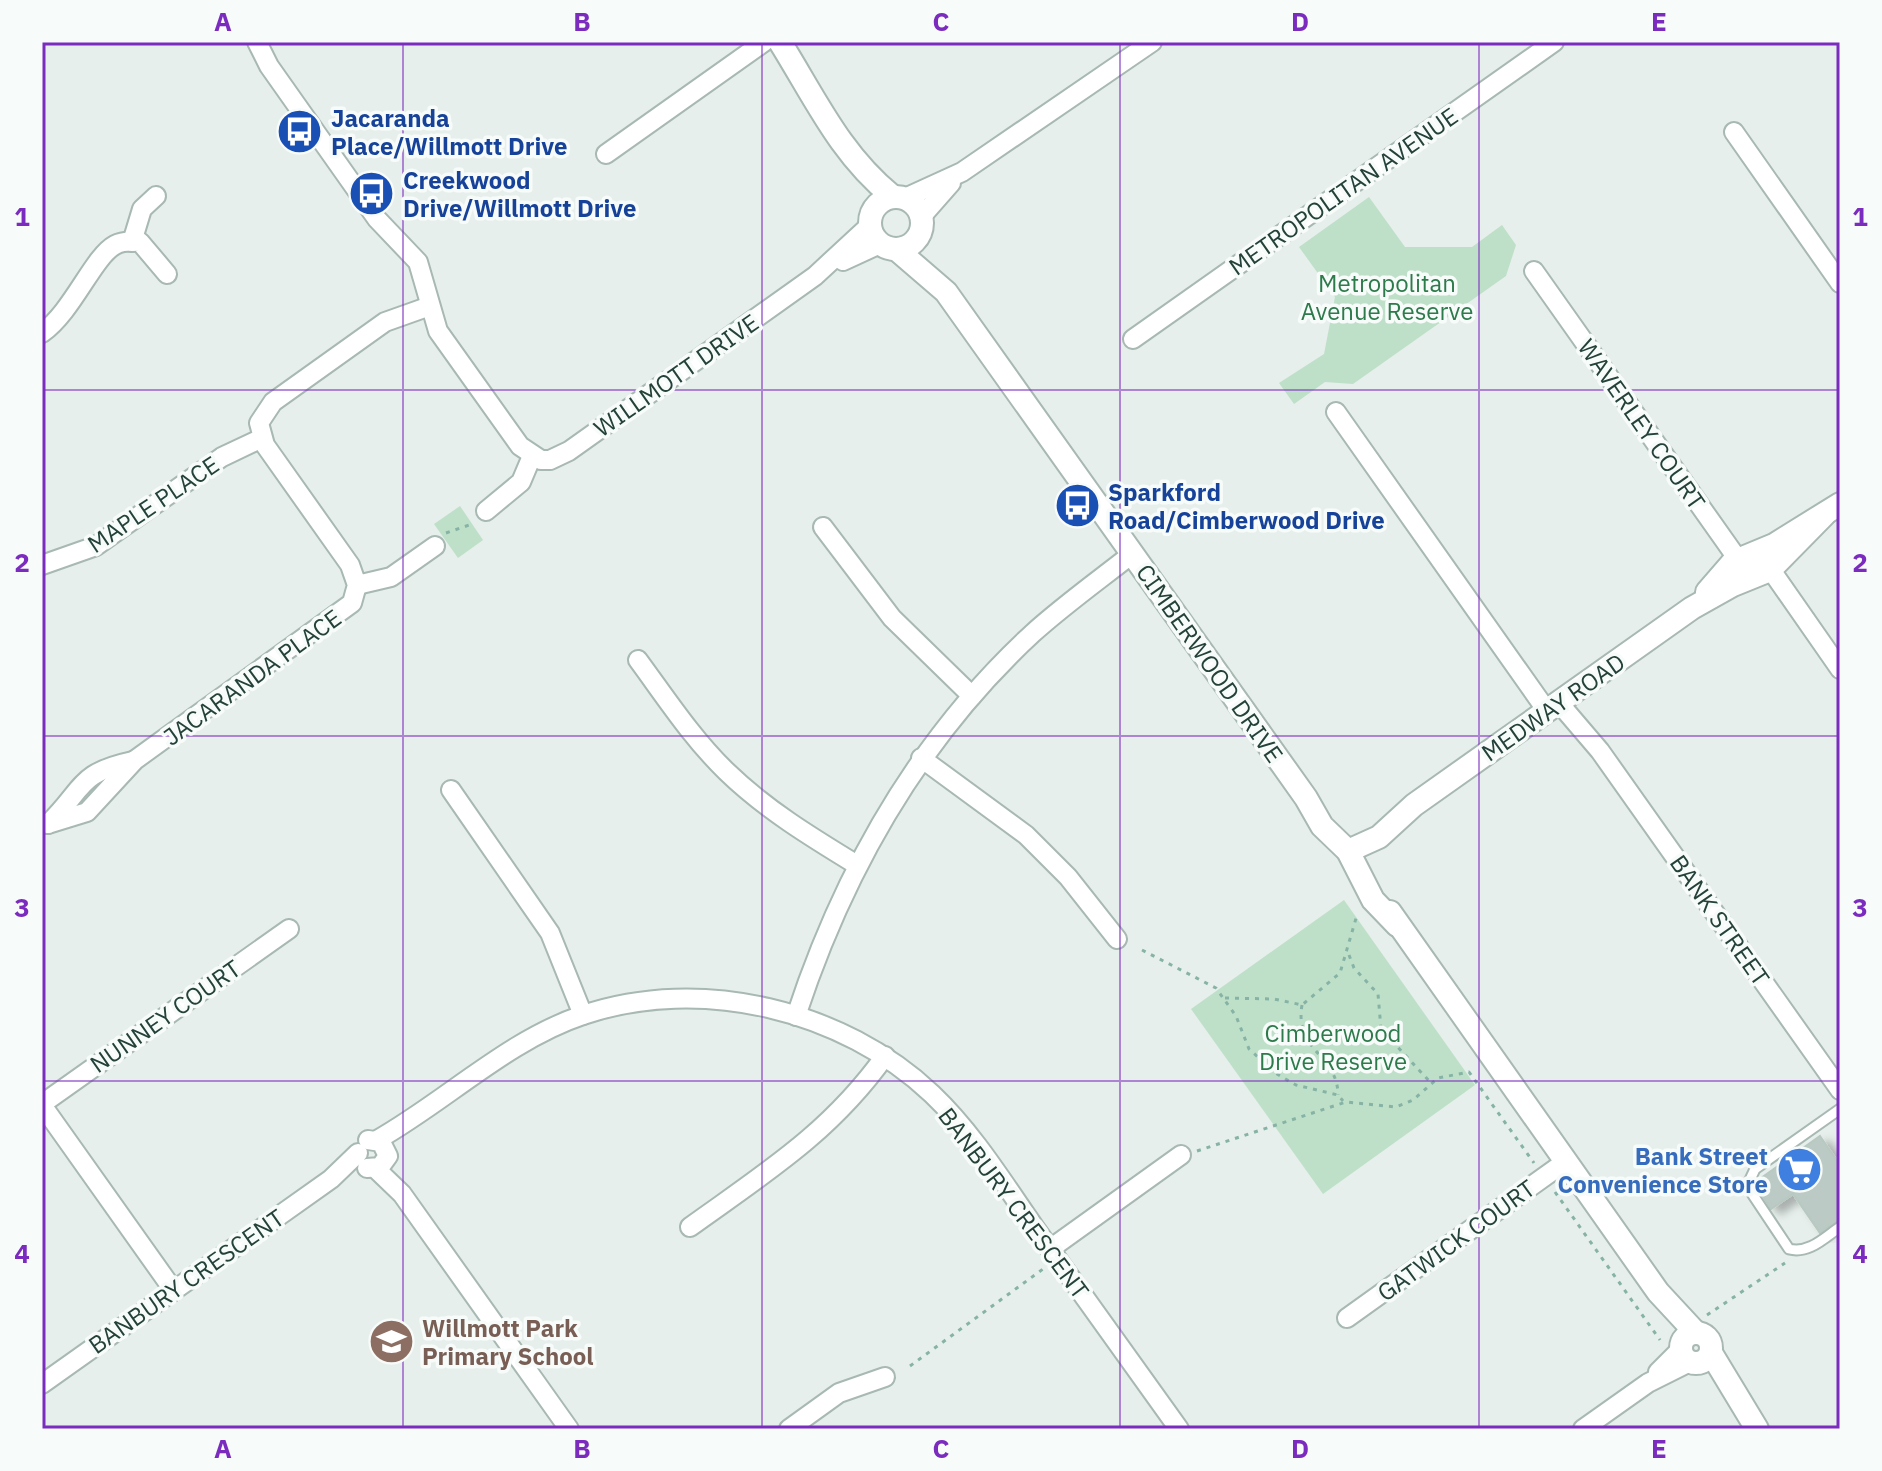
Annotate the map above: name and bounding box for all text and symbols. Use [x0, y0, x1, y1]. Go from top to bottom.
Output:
text: A [214, 4, 232, 38]
text: B [573, 4, 591, 38]
text: C [933, 4, 950, 38]
text: D [1291, 4, 1309, 38]
text: E [1651, 4, 1667, 38]
street label: METROPOLITAN AVENUE [1222, 100, 1464, 282]
place label: Jacaranda Place/Willmott Drive [331, 102, 567, 162]
bus stop icon: Jacaranda Place/Willmott Drive [276, 108, 324, 156]
place label: Creekwood Drive/Willmott Drive [403, 164, 637, 224]
bus stop icon: Creekwood Drive/Willmott Drive [348, 170, 396, 218]
text: 1 [14, 199, 30, 233]
text: 1 [1852, 199, 1868, 233]
park label: Metropolitan Avenue Reserve [1301, 267, 1473, 327]
street label: WILLMOTT DRIVE [587, 306, 765, 444]
street label: WAVERLEY COURT [1571, 332, 1713, 516]
street label: MAPLE PLACE [81, 448, 225, 560]
place label: Sparkford Road/Cimberwood Drive [1108, 476, 1385, 536]
bus stop icon: Sparkford Road/Cimberwood Drive [1053, 482, 1101, 530]
text: 2 [14, 545, 30, 579]
text: 2 [1852, 545, 1868, 579]
street label: CIMBERWOOD DRIVE [1129, 557, 1291, 769]
street label: JACARANDA PLACE [156, 601, 348, 753]
street label: MEDWAY ROAD [1475, 646, 1631, 768]
street label: BANK STREET [1663, 848, 1777, 992]
text: 3 [14, 890, 30, 924]
text: 3 [1852, 890, 1868, 924]
street label: NUNNEY COURT [83, 952, 247, 1080]
park label: Cimberwood Drive Reserve [1259, 1017, 1407, 1077]
street label: BANBURY CRESCENT [931, 1101, 1097, 1305]
place label: Bank Street Convenience Store [1558, 1140, 1768, 1200]
supermarket icon: Bank Street Convenience Store [1775, 1146, 1823, 1194]
street label: GATWICK COURT [1371, 1172, 1542, 1308]
street label: BANBURY CRESCENT [82, 1201, 290, 1361]
text: 4 [14, 1236, 30, 1270]
text: 4 [1852, 1236, 1868, 1270]
place label: Willmott Park Primary School [422, 1312, 594, 1372]
school or university icon: Willmott Park Primary School [367, 1318, 415, 1366]
text: A [214, 1431, 232, 1465]
text: B [573, 1431, 591, 1465]
text: C [933, 1431, 950, 1465]
text: D [1291, 1431, 1309, 1465]
text: E [1651, 1431, 1667, 1465]

